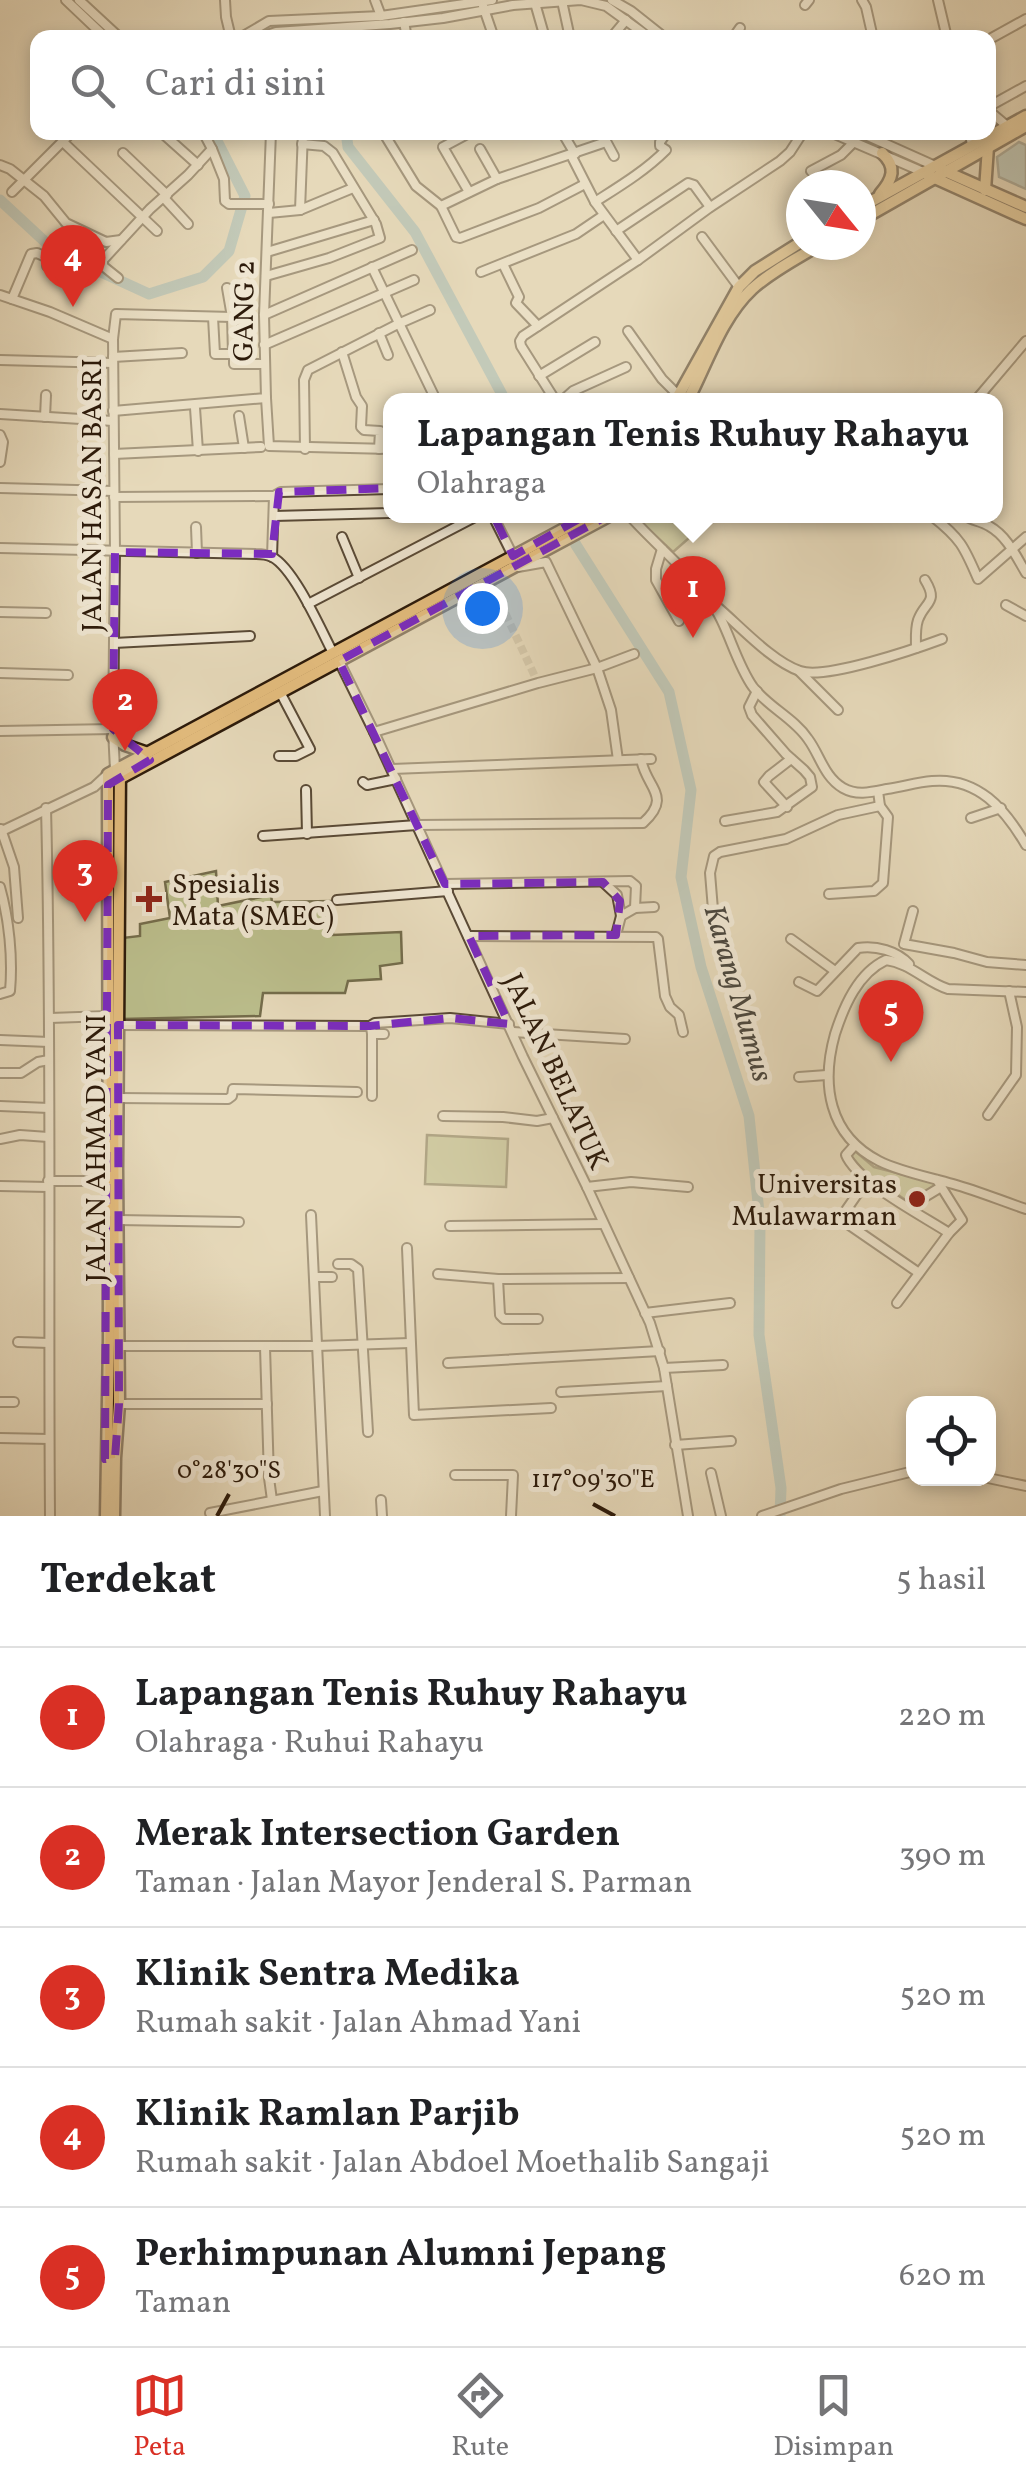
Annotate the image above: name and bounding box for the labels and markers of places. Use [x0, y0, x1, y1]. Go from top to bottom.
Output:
pin: 4 [40, 224, 106, 307]
pin: 1 [660, 556, 726, 638]
pin: 2 [92, 668, 158, 751]
pin: 3 [52, 840, 118, 922]
place label: Spesialis Mata (SMEC) [172, 866, 334, 937]
marker: Spesialis Mata (SMEC) [136, 886, 162, 912]
pin: 5 [858, 980, 924, 1062]
place label: Universitas Mulawarman [731, 1166, 897, 1237]
marker: Universitas Mulawarman [906, 1188, 928, 1210]

